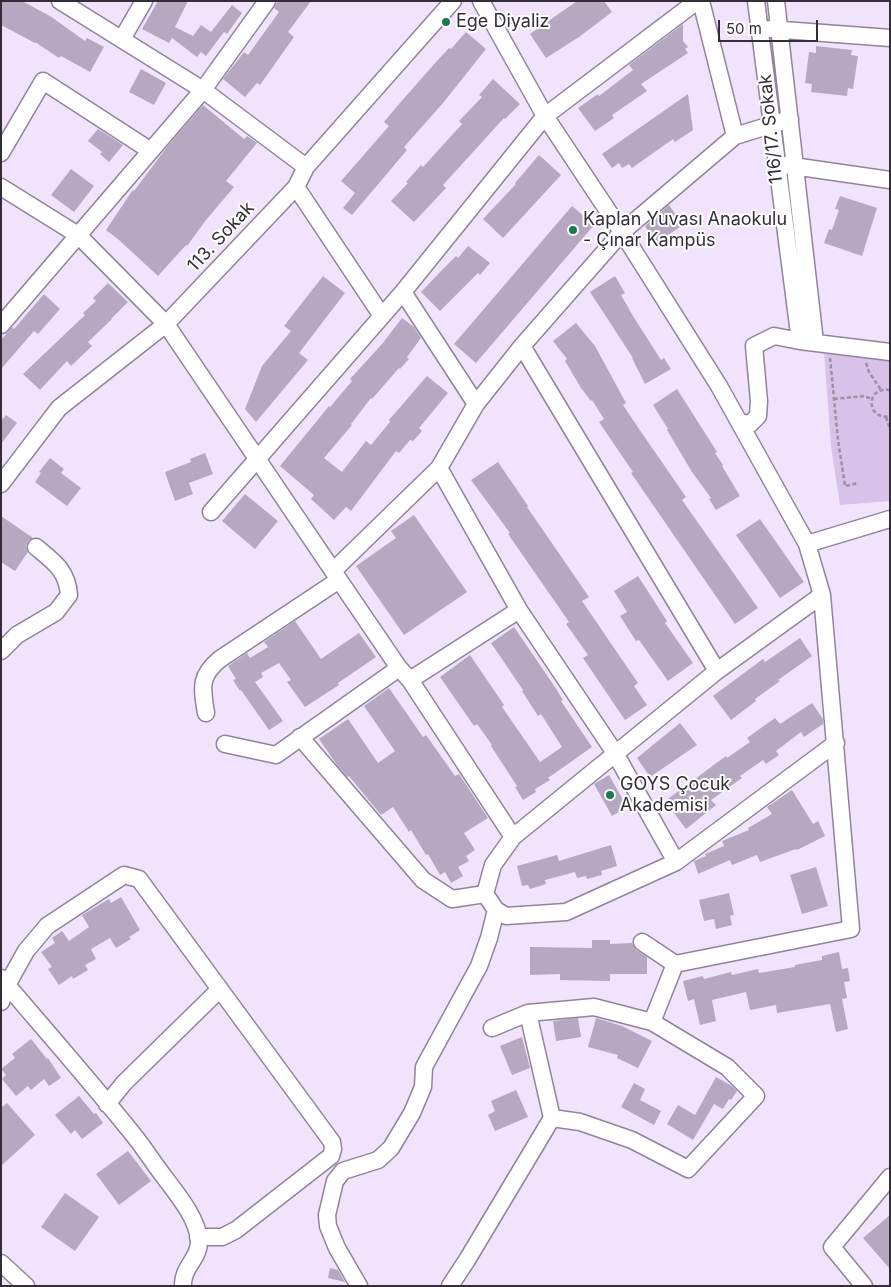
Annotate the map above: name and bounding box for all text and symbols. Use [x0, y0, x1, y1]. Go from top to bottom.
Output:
scale bar [721, 10, 821, 42]
place label: Ege Diyaliz [456, 11, 550, 33]
marker: Ege Diyaliz [440, 16, 452, 28]
text: 50 m [726, 19, 762, 38]
street label: 116/17. Sokak [755, 73, 787, 185]
street label: 113. Sokak [183, 198, 259, 276]
place label: Kaplan Yuvası Anaokulu - Çınar Kampüs [583, 209, 787, 252]
marker: Kaplan Yuvası Anaokulu - Çınar Kampüs [567, 224, 579, 236]
place label: GOYS Çocuk Akademisi [620, 774, 730, 816]
marker: GOYS Çocuk Akademisi [604, 789, 616, 801]

